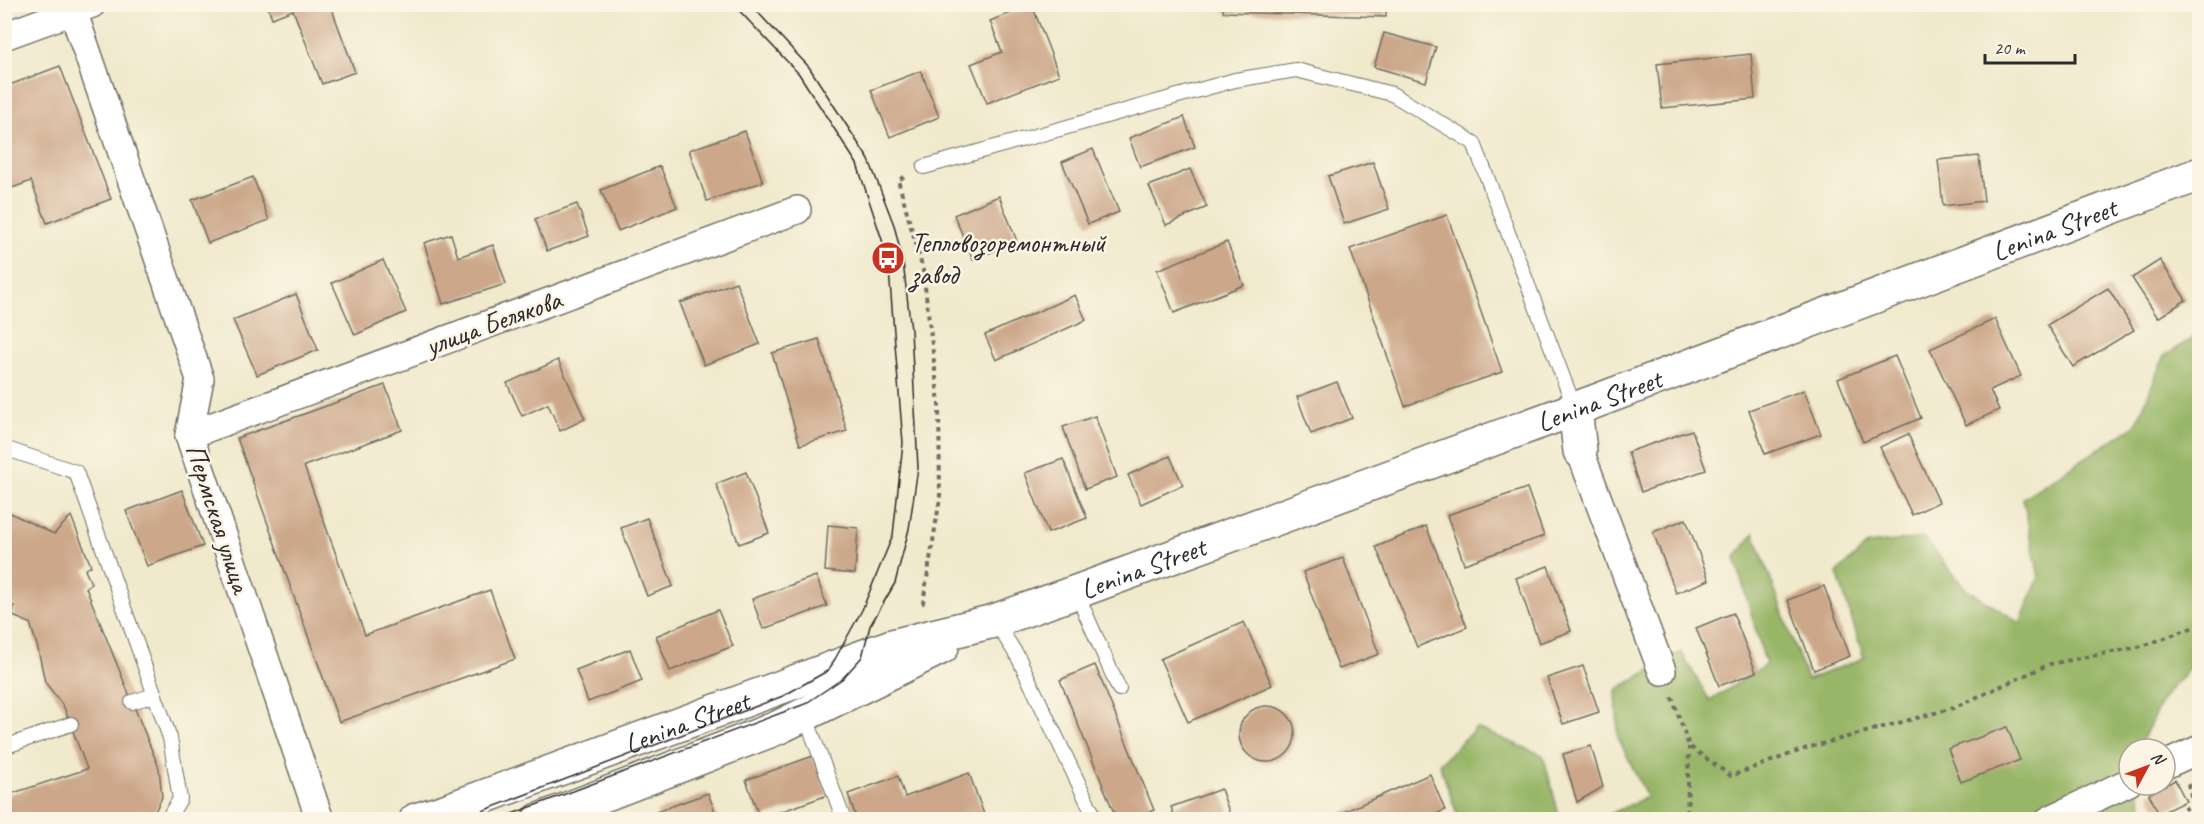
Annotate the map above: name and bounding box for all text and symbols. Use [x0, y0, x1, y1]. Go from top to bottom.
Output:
scale bar [1985, 27, 2075, 65]
text: 20 m [1994, 37, 2027, 59]
street label: Lenina Street [1987, 189, 2124, 269]
place label: Тепловозоремонтный завод [907, 225, 1107, 293]
bus stop icon: Тепловозоремонтный завод [870, 240, 906, 276]
street label: улица Белякова [419, 281, 568, 364]
street label: Lenina Street [1532, 360, 1669, 439]
street label: Пермская улица [178, 440, 260, 599]
street label: Lenina Street [1076, 528, 1213, 607]
street label: Lenina Street [620, 682, 757, 761]
north arrow [2117, 737, 2177, 797]
text: N [2147, 748, 2170, 770]

